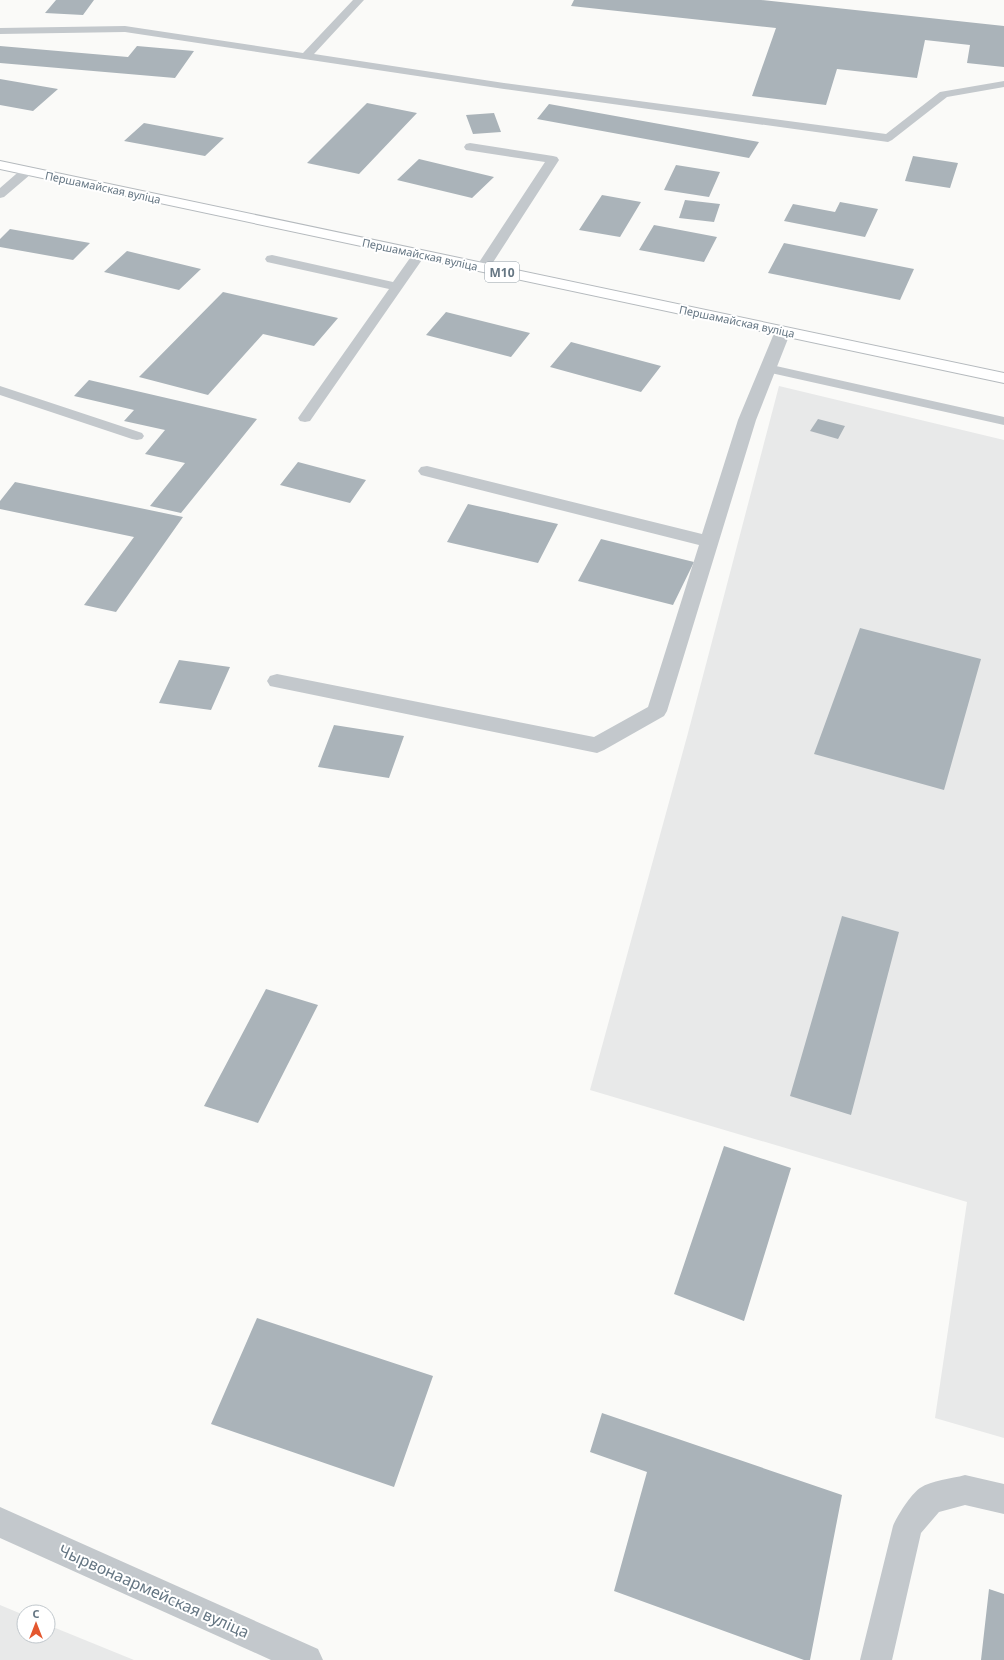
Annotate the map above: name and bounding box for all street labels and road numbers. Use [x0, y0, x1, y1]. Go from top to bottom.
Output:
street label: Першамайская вуліца [44, 167, 162, 207]
street label: Першамайская вуліца [361, 234, 479, 274]
road number: М10 [485, 262, 519, 282]
street label: Першамайская вуліца [678, 301, 796, 341]
street label: Чырвонаармейская вуліца [55, 1539, 253, 1643]

